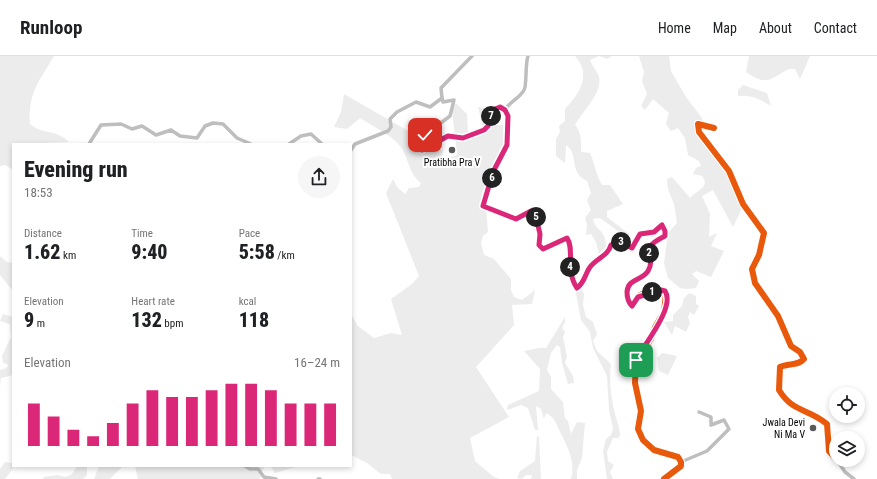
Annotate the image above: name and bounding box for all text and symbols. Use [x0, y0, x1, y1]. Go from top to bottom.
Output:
text: Runloop [20, 16, 82, 39]
text: Home [658, 20, 691, 36]
text: Map [713, 20, 737, 36]
text: About [759, 20, 792, 36]
text: Contact [814, 20, 857, 36]
pin: 7 [481, 106, 501, 126]
text: 7 [488, 109, 494, 122]
pin [408, 118, 442, 152]
icon: check [414, 124, 436, 146]
marker: Pratibha Pra V [447, 145, 457, 155]
button: share [298, 156, 340, 198]
text: Evening run [24, 157, 128, 182]
place label: Pratibha Pra V [424, 157, 481, 168]
pin: 6 [482, 168, 502, 188]
text: 6 [489, 171, 495, 184]
text: 18:53 [24, 185, 53, 200]
pin: 5 [526, 207, 546, 227]
text: 5 [533, 210, 539, 223]
text: Distance [24, 227, 62, 240]
text: Time [131, 227, 153, 240]
text: Pace [239, 227, 260, 240]
pin: 3 [611, 232, 631, 252]
text: 3 [618, 235, 624, 248]
text: 1.62 [24, 240, 60, 264]
text: 9:40 [131, 240, 167, 264]
text: 5:58 [239, 240, 275, 264]
pin: 2 [639, 243, 659, 263]
text: 2 [646, 246, 652, 259]
text: km [60, 249, 76, 262]
text: /km [275, 249, 295, 262]
pin: 4 [560, 257, 580, 277]
text: 4 [567, 260, 573, 273]
pin: 1 [642, 282, 662, 302]
text: 1 [649, 285, 655, 298]
text: Elevation [24, 295, 64, 308]
text: Heart rate [131, 295, 175, 308]
text: kcal [239, 295, 256, 308]
text: 9 [24, 308, 34, 332]
text: 132 [131, 308, 162, 332]
text: 118 [239, 308, 269, 332]
text: m [34, 317, 45, 330]
text: bpm [162, 317, 183, 330]
pin [619, 343, 653, 377]
icon: arrive [625, 349, 647, 371]
text: Elevation [24, 355, 71, 370]
text: 16–24 m [294, 355, 340, 370]
map controls [829, 387, 865, 467]
button: locate [829, 387, 865, 423]
place label: Jwala Devi Ni Ma V [763, 417, 805, 440]
marker: Jwala Devi Ni Ma V [808, 423, 818, 433]
button: layers [829, 431, 865, 467]

